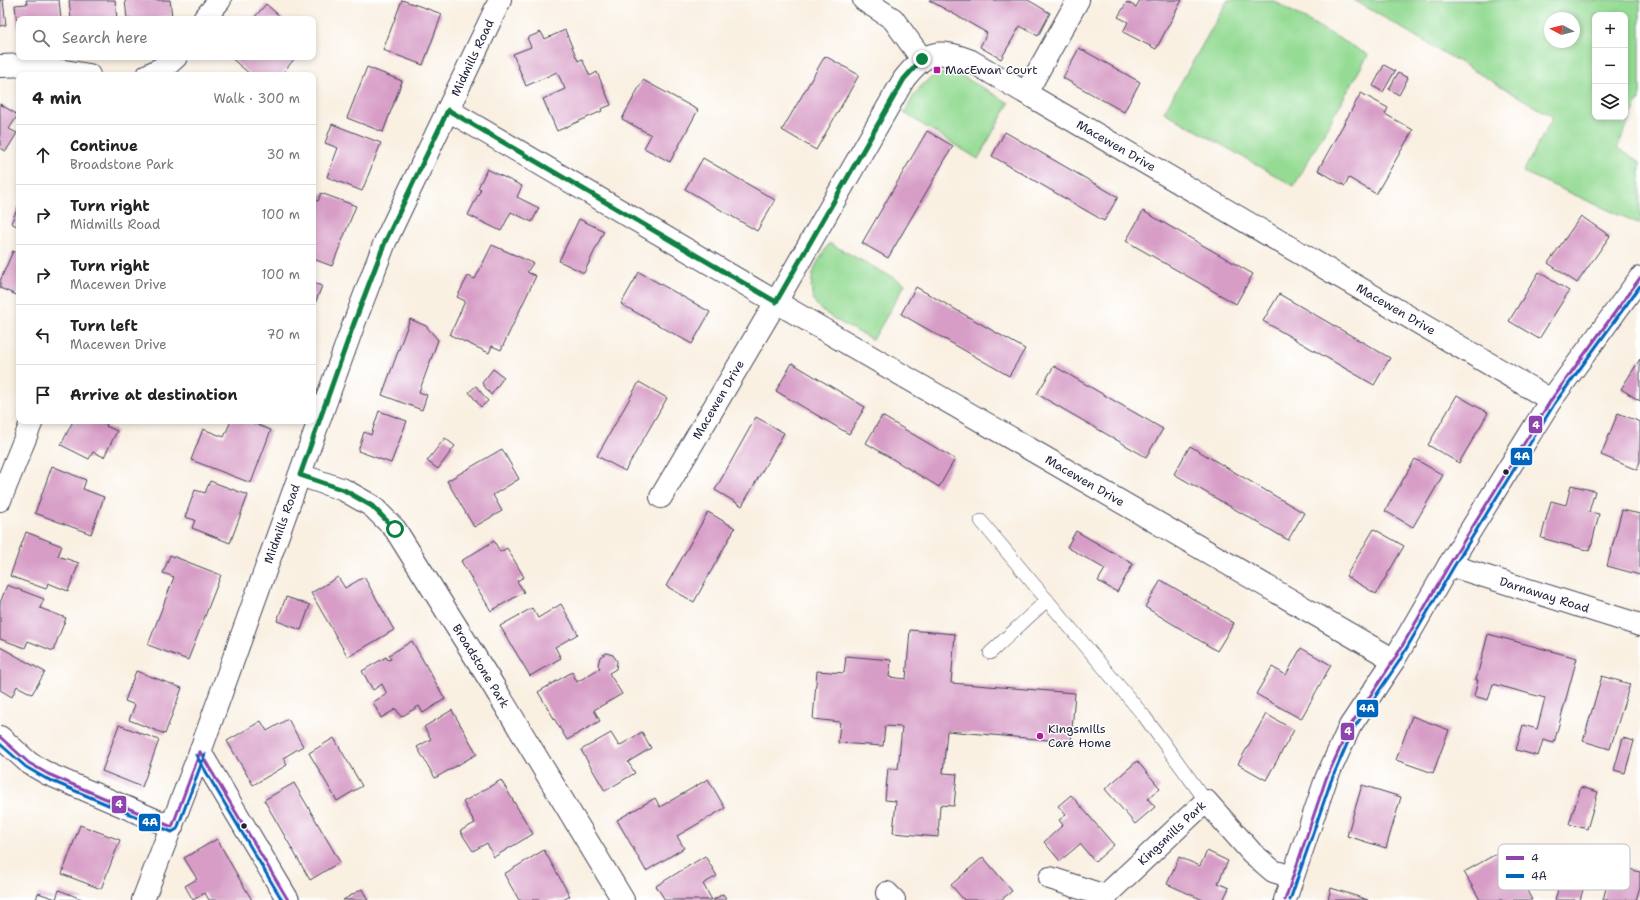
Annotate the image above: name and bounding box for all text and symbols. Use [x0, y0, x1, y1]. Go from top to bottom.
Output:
north arrow [1544, 12, 1580, 48]
map controls [1592, 12, 1628, 120]
button: + [1592, 12, 1628, 48]
search box [16, 16, 316, 60]
street label: Midmills Road [447, 16, 498, 99]
icon: search [30, 27, 52, 49]
text: Search here [62, 28, 148, 48]
button: − [1592, 48, 1628, 84]
route end [913, 50, 931, 68]
place label: MacEwan Court [945, 62, 1037, 78]
marker: MacEwan Court [932, 65, 942, 75]
button: layers [1592, 84, 1628, 120]
text: 4 min [32, 87, 82, 109]
text: Walk · 300 m [213, 90, 300, 107]
street label: Macewen Drive [1073, 116, 1159, 175]
text: Continue [70, 136, 138, 156]
icon: ahead [32, 144, 54, 166]
text: 30 m [266, 146, 300, 163]
text: Broadstone Park [70, 156, 174, 173]
text: Turn right [70, 196, 150, 216]
icon: right [32, 204, 54, 226]
text: 100 m [261, 206, 300, 223]
text: Midmills Road [70, 216, 160, 233]
text: Turn right [70, 256, 150, 276]
icon: right [32, 264, 54, 286]
text: 100 m [261, 266, 300, 283]
text: Macewen Drive [70, 276, 167, 293]
street label: Macewen Drive [1353, 280, 1438, 339]
text: Turn left [70, 316, 138, 336]
icon: left [32, 324, 54, 346]
text: 70 m [266, 326, 300, 343]
text: Macewen Drive [70, 336, 167, 353]
street label: Macewen Drive [689, 357, 748, 442]
icon: arrive [32, 384, 54, 406]
text: Arrive at destination [70, 385, 238, 405]
line badge: 4 [1528, 415, 1543, 434]
text: 4 [1532, 418, 1540, 433]
line badge: 4A [1510, 447, 1533, 466]
text: 4A [1514, 449, 1531, 464]
street label: Macewen Drive [1042, 452, 1128, 510]
unlabelled marker [1501, 467, 1511, 477]
street label: Midmills Road [260, 482, 304, 566]
route start [386, 520, 404, 538]
street label: Darnaway Road [1497, 573, 1592, 617]
street label: Broadstone Park [449, 621, 513, 711]
line badge: 4A [1356, 699, 1379, 718]
text: 4A [1359, 701, 1376, 716]
place label: Kingsmills Care Home [1048, 721, 1112, 751]
line badge: 4 [1340, 722, 1355, 741]
text: 4 [1344, 724, 1352, 739]
marker: Kingsmills Care Home [1035, 731, 1045, 741]
line badge: 4 [111, 795, 127, 814]
text: 4 [115, 797, 123, 812]
street label: Kingsmills Park [1134, 797, 1209, 869]
line badge: 4A [138, 813, 161, 832]
text: 4A [142, 815, 159, 830]
unlabelled marker [239, 821, 249, 831]
legend [1498, 844, 1630, 890]
text: 4 [1531, 851, 1539, 866]
text: 4A [1531, 869, 1547, 884]

